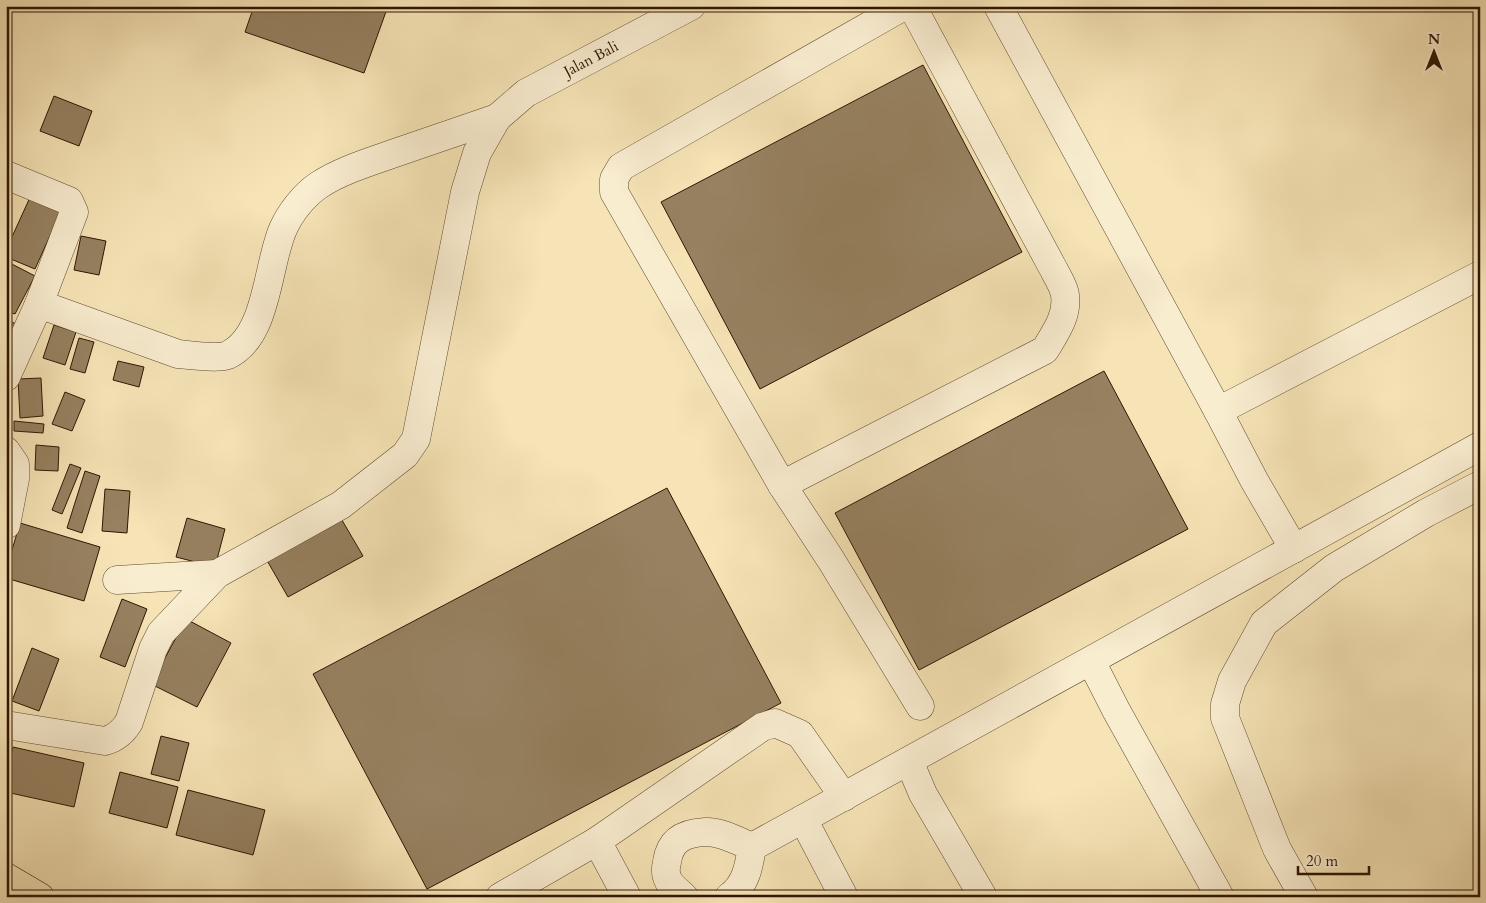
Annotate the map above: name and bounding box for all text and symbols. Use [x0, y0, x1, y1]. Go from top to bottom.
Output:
north arrow [1408, 28, 1458, 78]
text: N [1428, 30, 1440, 49]
street label: Jalan Bali [558, 36, 622, 82]
scale bar [1298, 843, 1370, 875]
text: 20 m [1306, 851, 1338, 871]

